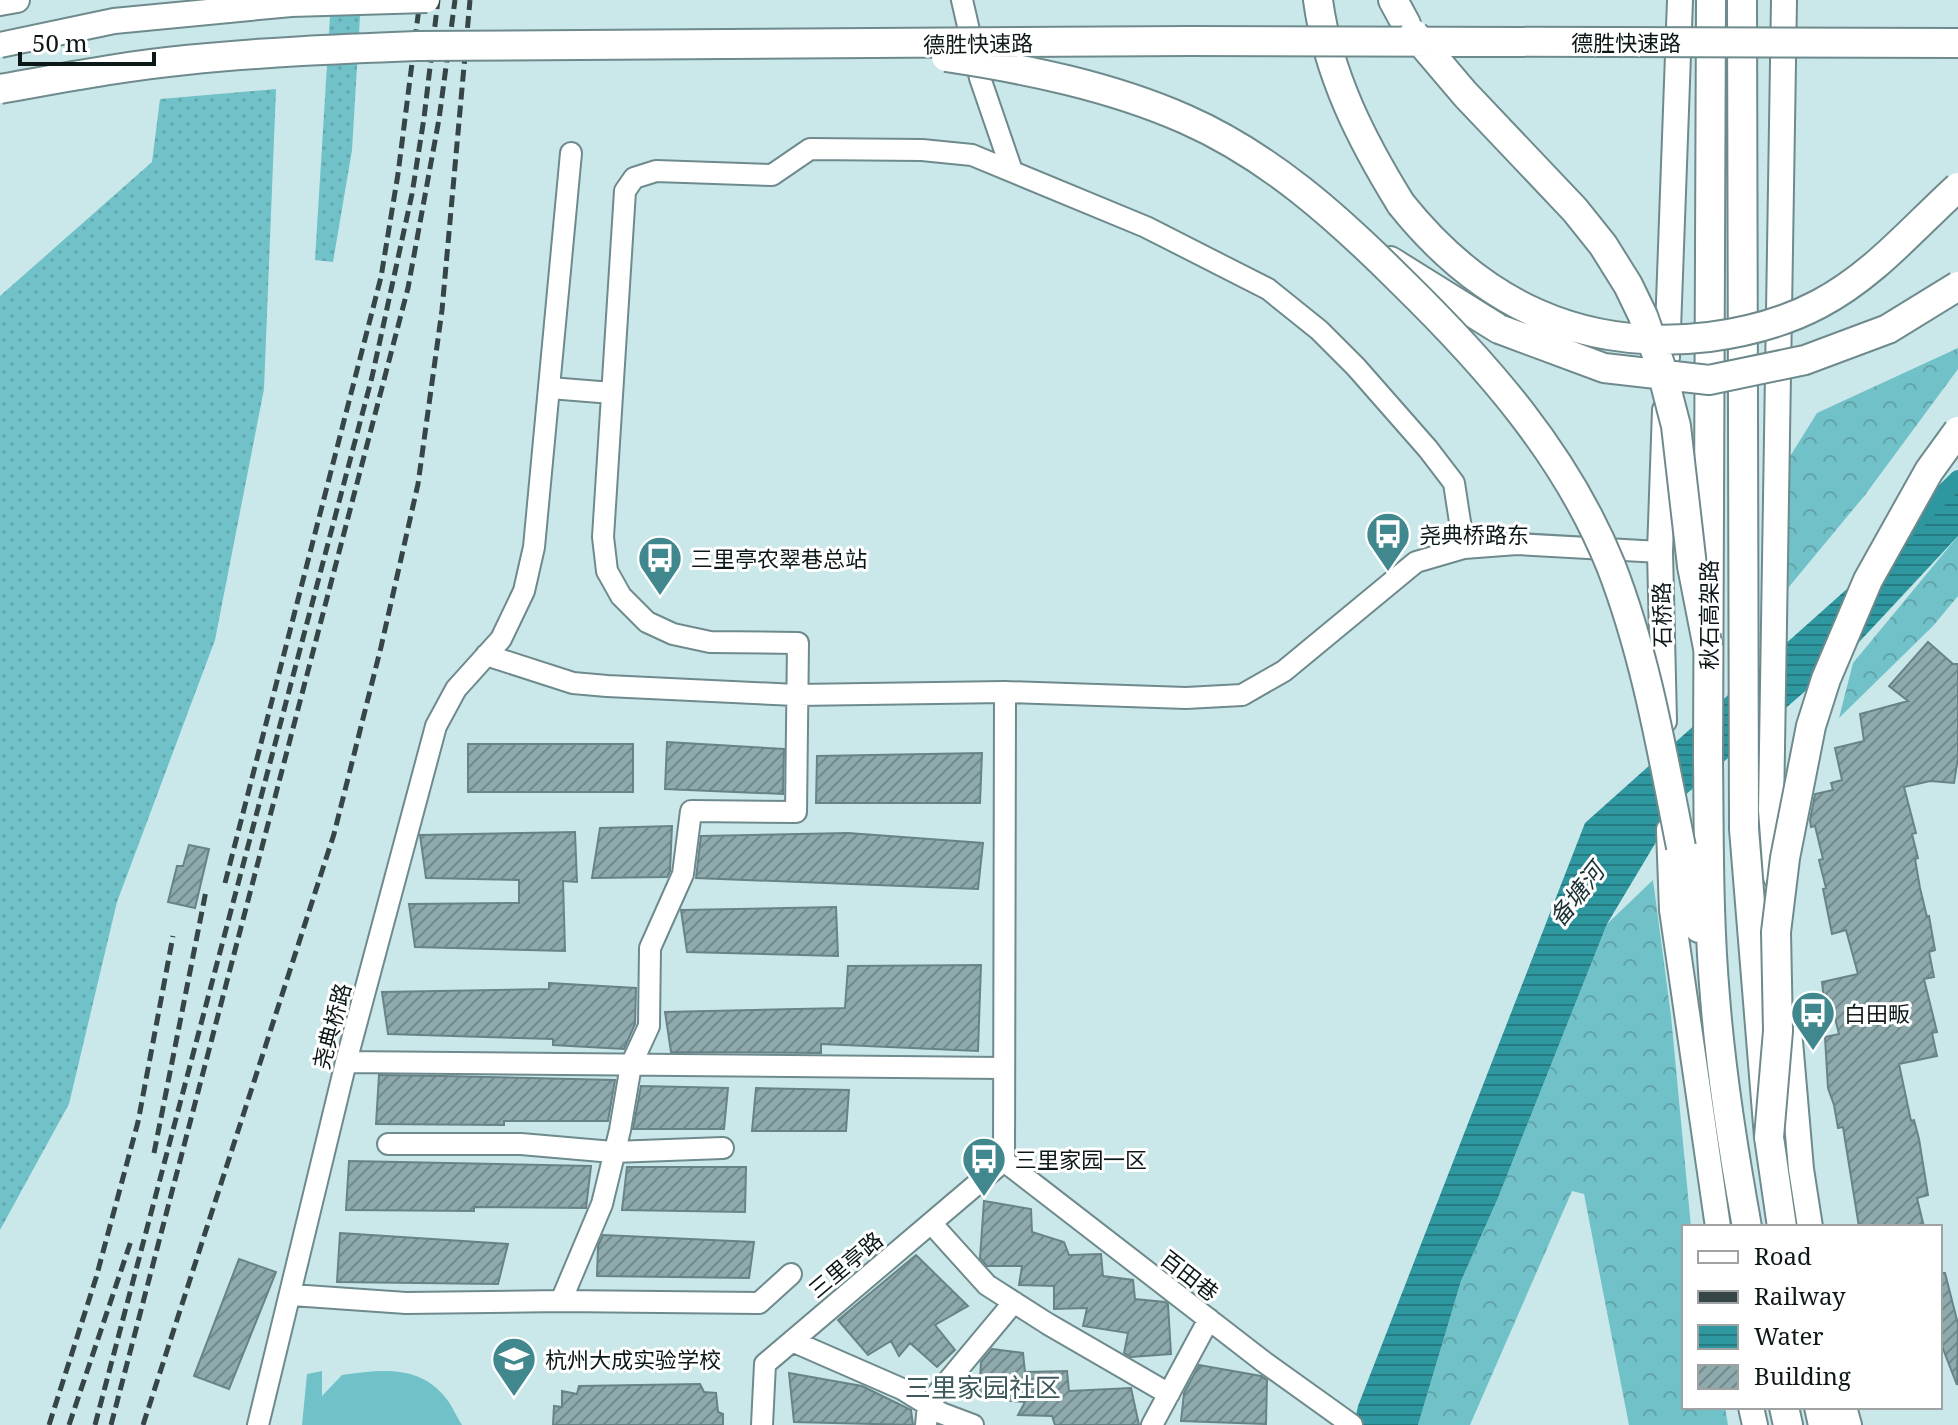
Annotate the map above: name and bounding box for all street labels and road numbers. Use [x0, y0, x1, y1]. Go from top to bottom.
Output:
street label: 德胜快速路 [923, 27, 1033, 59]
street label: 德胜快速路 [1571, 27, 1681, 57]
street label: 秋石高架路 [1693, 560, 1723, 670]
street label: 石桥路 [1645, 582, 1677, 648]
street label: 尧典桥路 [305, 980, 357, 1072]
street label: 三里亭路 [802, 1224, 888, 1304]
street label: 百田巷 [1155, 1243, 1225, 1307]

